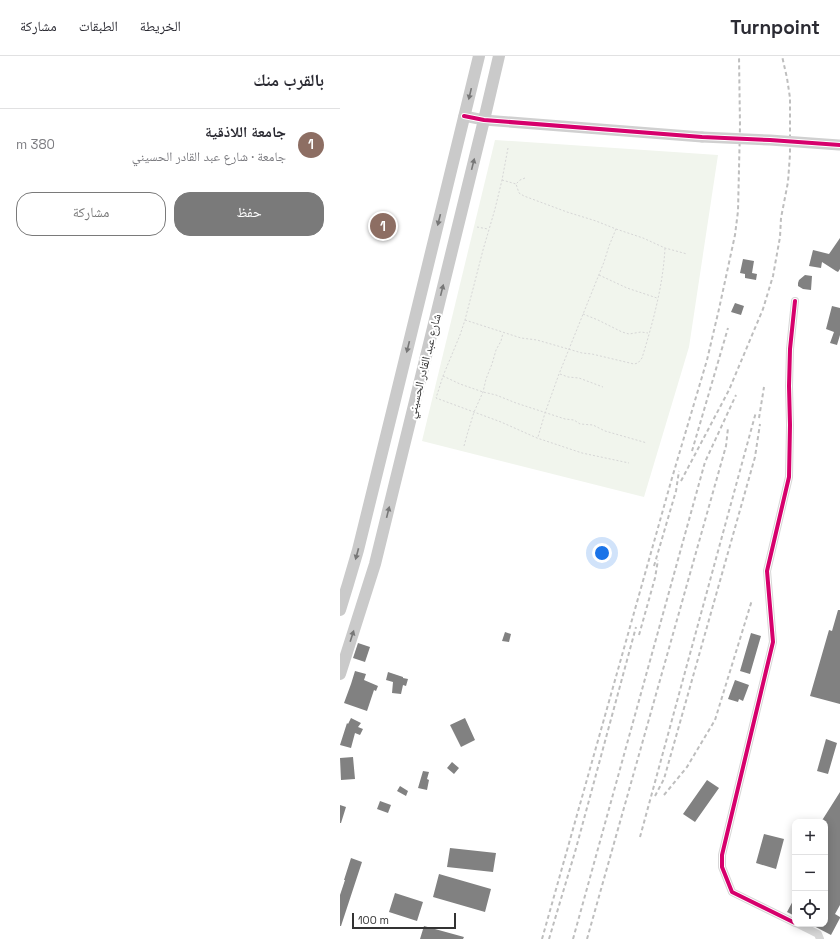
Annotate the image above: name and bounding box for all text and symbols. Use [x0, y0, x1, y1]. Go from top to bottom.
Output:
text: Turnpoint [730, 15, 820, 40]
text: مشاركة [20, 17, 57, 35]
text: الطبقات [79, 17, 118, 35]
text: الخريطة [140, 17, 181, 35]
text: بالقرب منك [253, 69, 324, 91]
one-way arrow [466, 88, 472, 100]
text: جامعة اللاذقية [205, 122, 286, 141]
text: 380 m [16, 136, 55, 153]
text: 1 [308, 136, 314, 153]
text: جامعة · شارع عبد القادر الحسيني [132, 148, 286, 165]
one-way arrow [471, 158, 477, 170]
button: مشاركة [16, 192, 166, 236]
button: حفظ [174, 192, 324, 236]
pin: 1 [370, 211, 396, 241]
one-way arrow [436, 214, 442, 226]
one-way arrow [439, 284, 445, 296]
street label: شارع عبد القادر الحسيني [403, 312, 447, 421]
one-way arrow [405, 340, 411, 353]
one-way arrow [385, 505, 391, 517]
your location [592, 543, 612, 563]
one-way arrow [353, 548, 359, 560]
one-way arrow [349, 630, 355, 642]
map controls [792, 819, 828, 927]
button: + [792, 819, 828, 855]
button: − [792, 855, 828, 891]
button: locate [792, 891, 828, 927]
scale bar [352, 911, 456, 930]
text: 100 m [358, 913, 389, 927]

